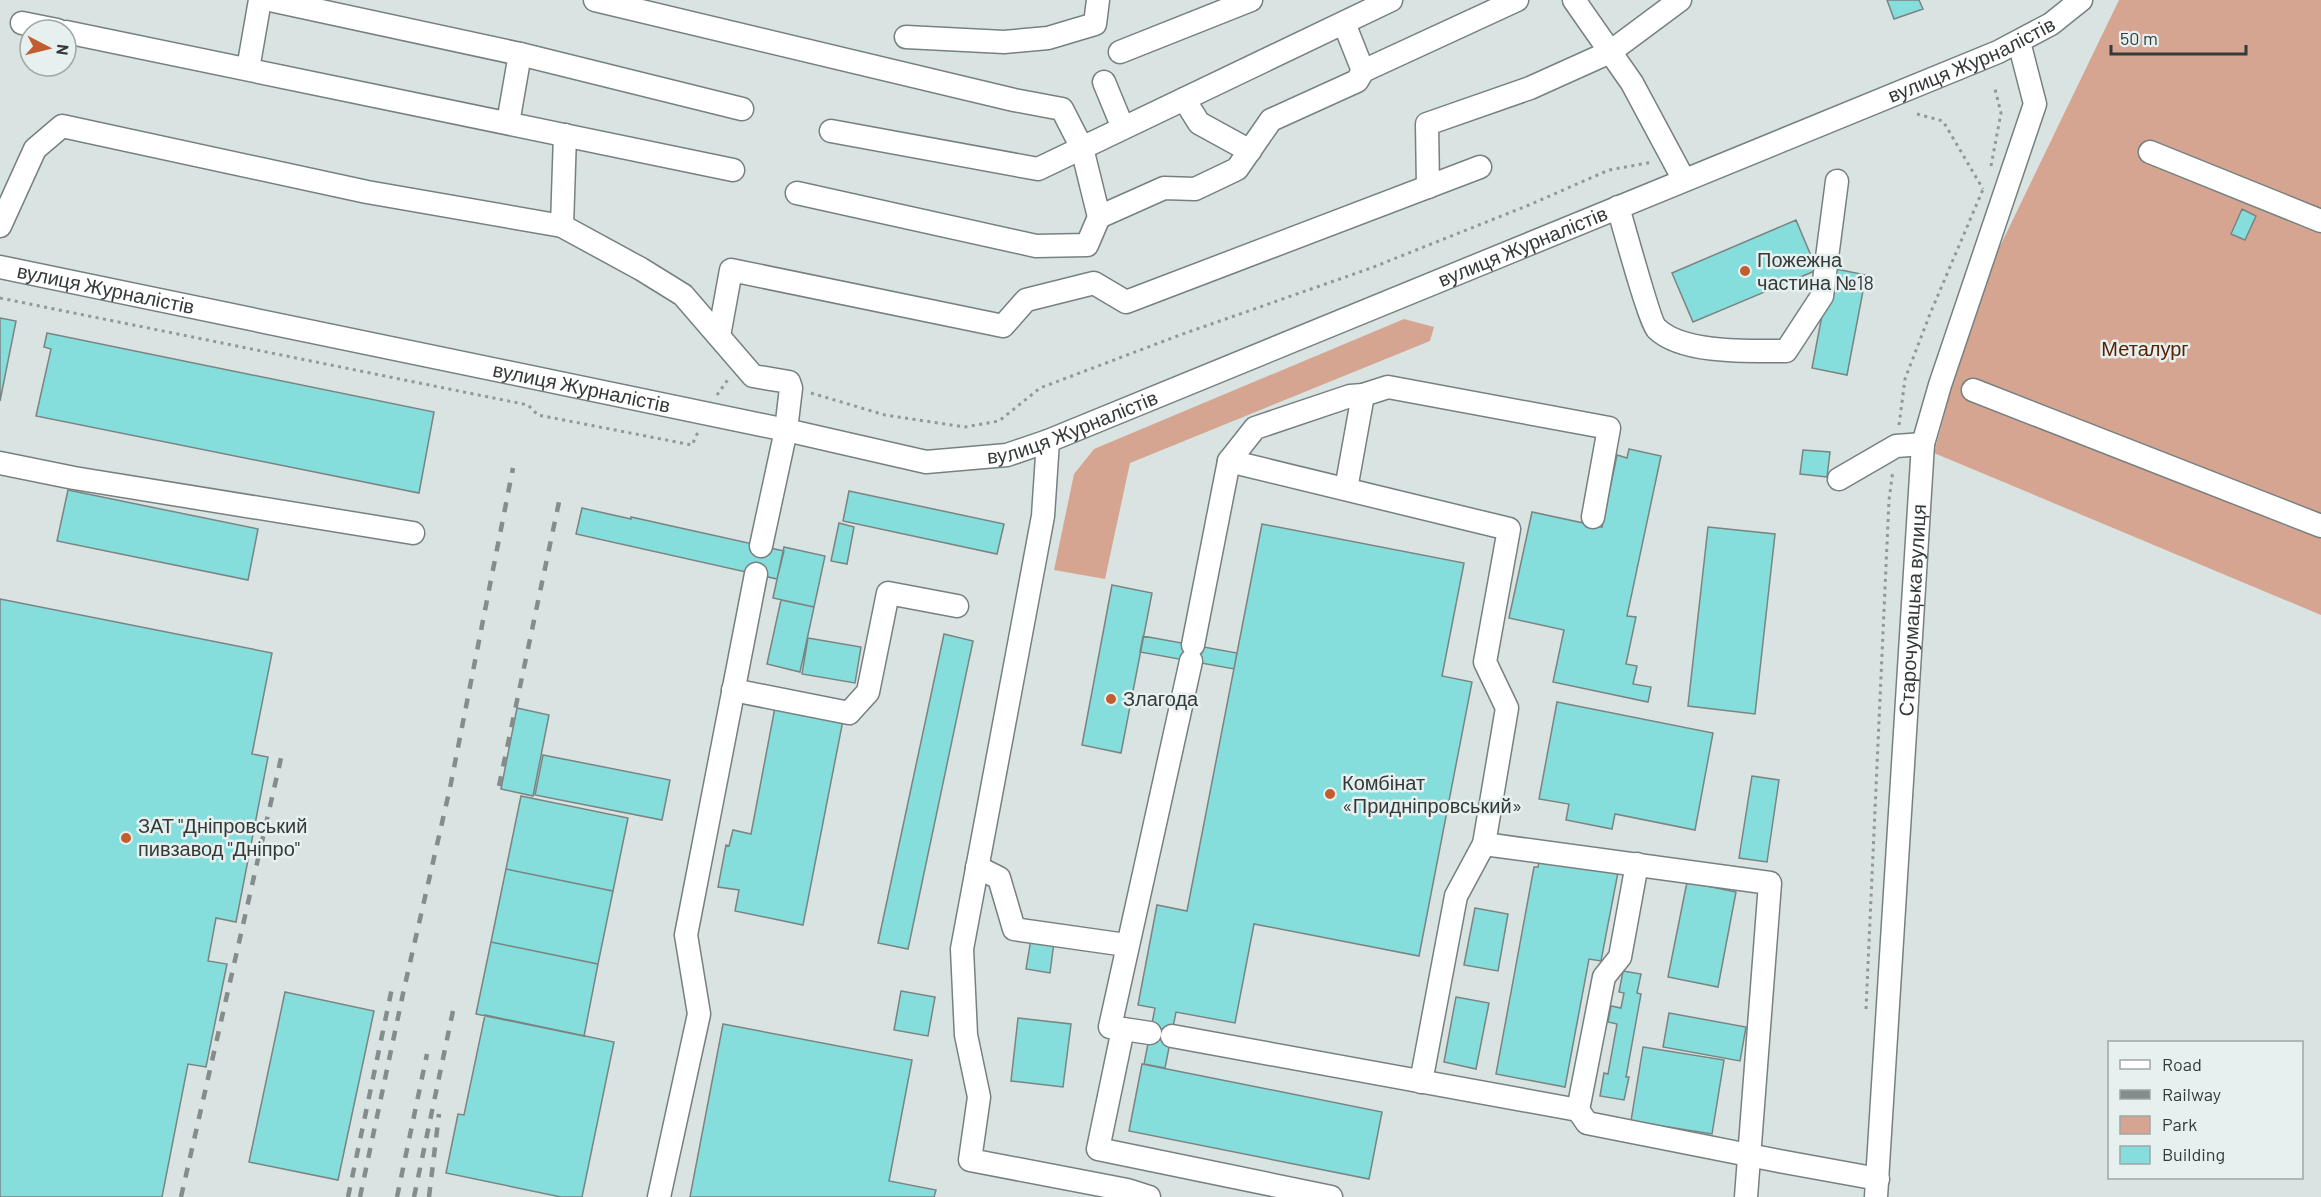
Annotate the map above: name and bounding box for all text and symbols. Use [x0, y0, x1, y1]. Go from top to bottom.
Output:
street label: вулиця Журналістів [1884, 11, 2059, 107]
north arrow [18, 18, 78, 78]
scale bar [2111, 18, 2246, 56]
text: 50 m [2120, 27, 2158, 49]
text: N [53, 43, 73, 56]
street label: вулиця Журналістів [1434, 200, 1611, 291]
place label: Пожежна частина №18 [1757, 247, 1874, 294]
street label: вулиця Журналістів [15, 258, 197, 318]
marker: Пожежна частина №18 [1738, 264, 1752, 278]
park label: Металург [2101, 336, 2189, 360]
street label: вулиця Журналістів [491, 357, 673, 417]
street label: вулиця Журналістів [986, 385, 1161, 468]
street label: Старочумацька вулиця [1893, 503, 1930, 717]
place label: Злагода [1123, 686, 1199, 710]
marker: Злагода [1104, 692, 1118, 706]
place label: Комбінат «Придніпровський» [1342, 770, 1522, 817]
marker: Комбінат «Придніпровський» [1323, 787, 1337, 801]
place label: ЗАТ "Дніпровський пивзавод "Дніпро" [138, 813, 307, 860]
marker: ЗАТ "Дніпровський пивзавод "Дніпро" [119, 831, 133, 845]
legend [2108, 1041, 2303, 1179]
text: Road [2162, 1053, 2202, 1075]
text: Railway [2162, 1083, 2221, 1105]
text: Park [2162, 1113, 2197, 1135]
text: Building [2162, 1143, 2225, 1165]

